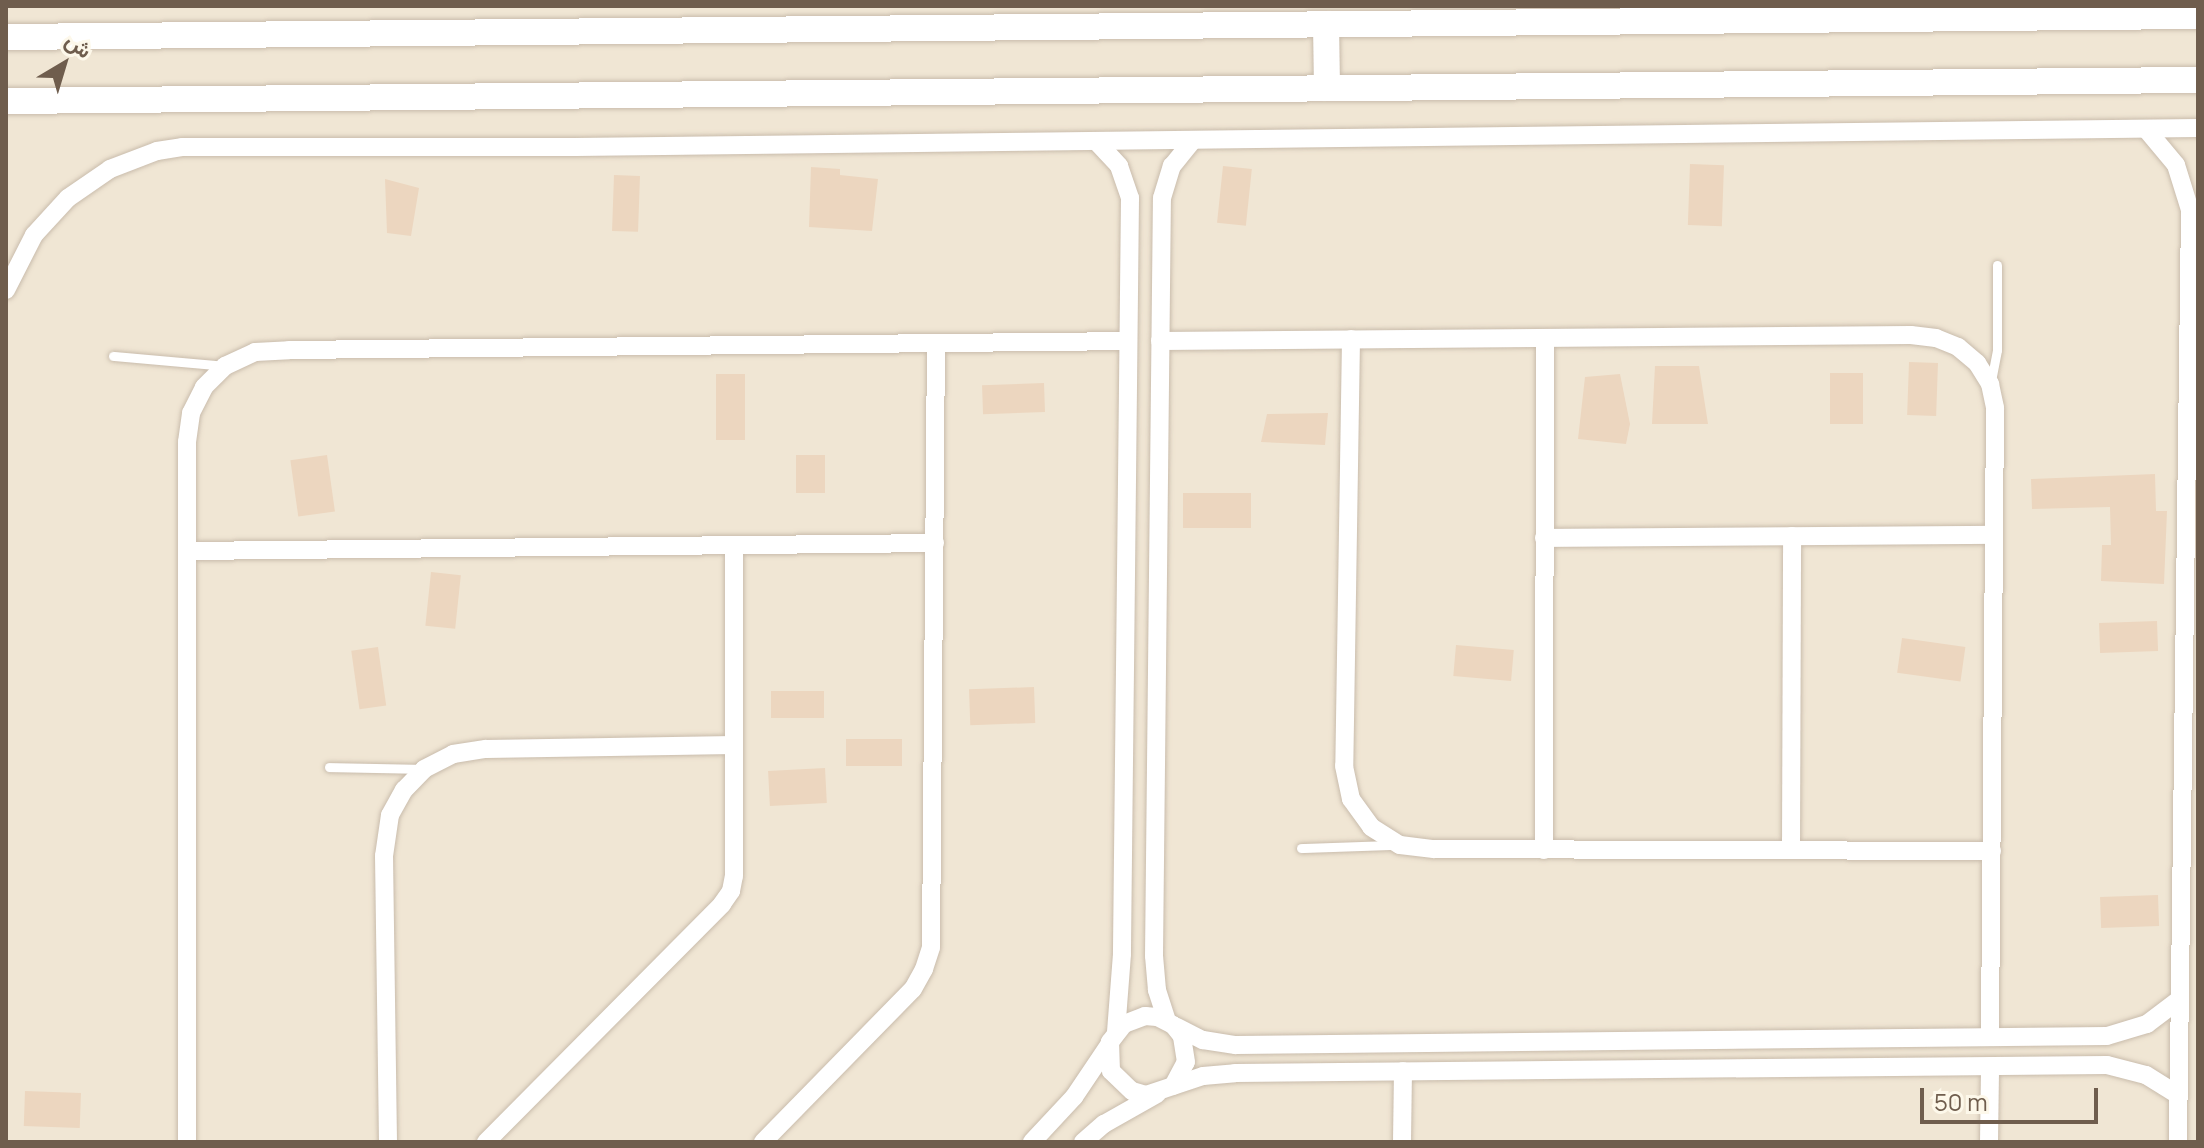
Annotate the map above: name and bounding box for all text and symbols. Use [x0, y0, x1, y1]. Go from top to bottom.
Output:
north arrow [24, 24, 104, 104]
text: ش [59, 25, 98, 65]
scale bar [1924, 1072, 2102, 1122]
text: 50 m [1934, 1085, 1988, 1118]

